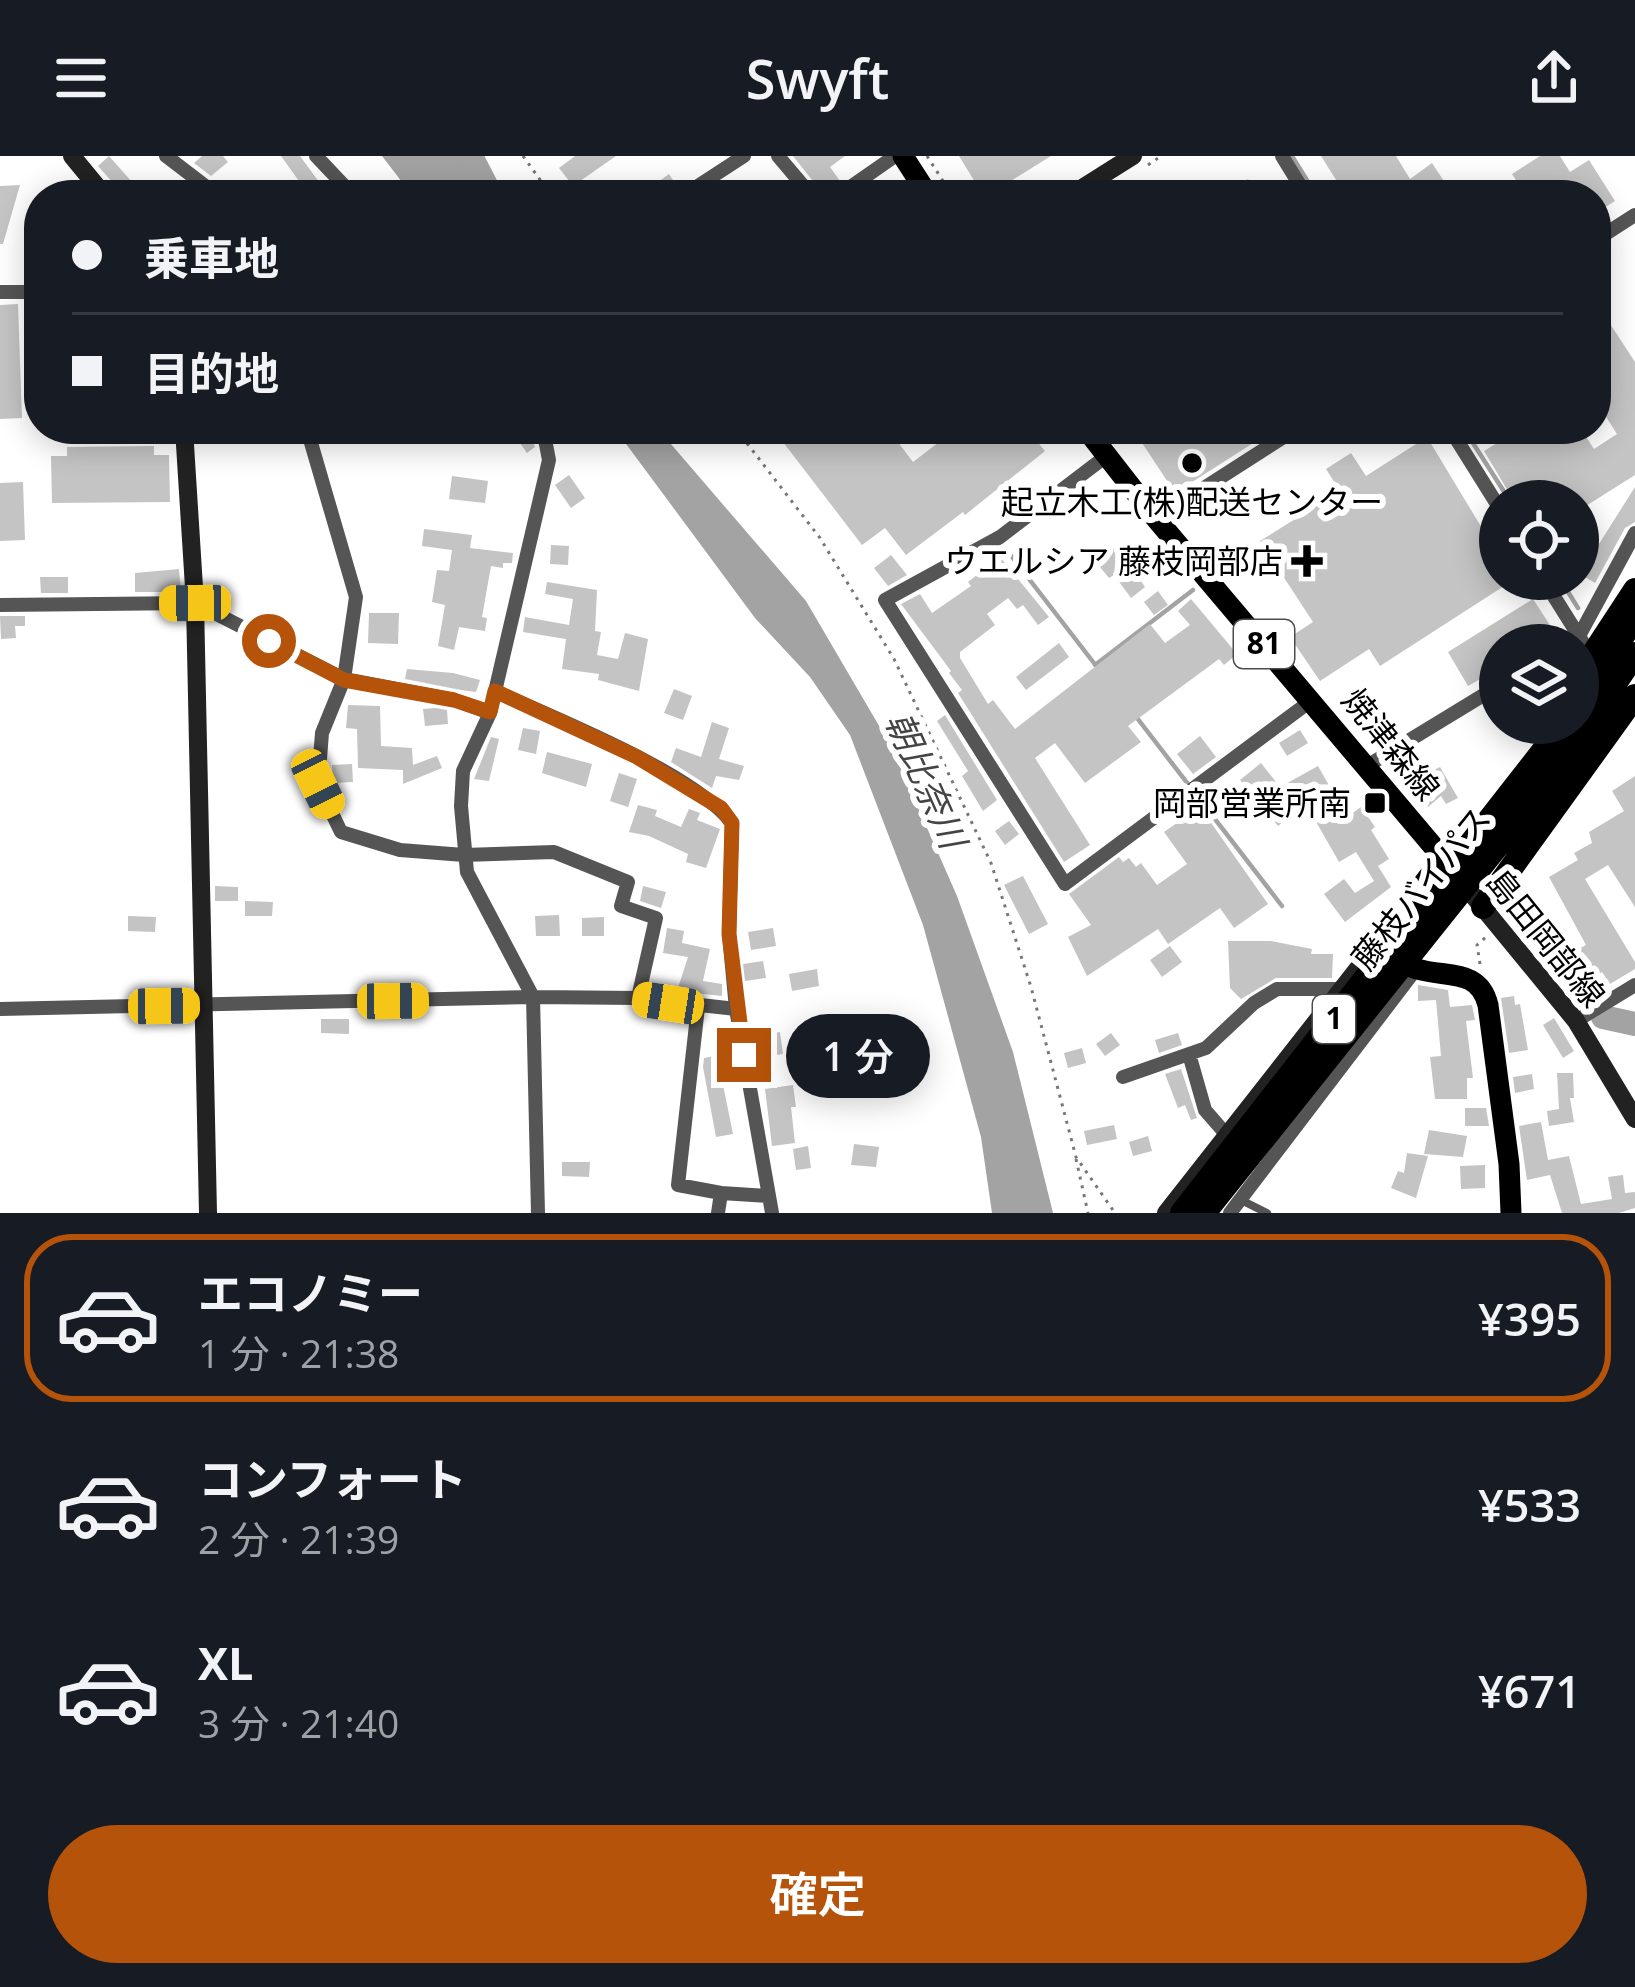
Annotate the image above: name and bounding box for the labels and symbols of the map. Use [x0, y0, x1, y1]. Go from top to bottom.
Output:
marker: 起立木工(株)配送センター [1179, 450, 1205, 476]
place label: 起立木工(株)配送センター [1001, 479, 1383, 524]
place label: ウエルシア 藤枝岡部店 [944, 538, 1283, 583]
marker: ウエルシア 藤枝岡部店 [1294, 548, 1320, 574]
car [159, 584, 231, 622]
route start [242, 614, 296, 668]
road number: 81 [1234, 620, 1294, 668]
street label: 焼津森線 [1332, 678, 1450, 809]
water label: 朝比奈川 [875, 704, 980, 859]
car [286, 744, 350, 824]
place label: 岡部営業所南 [1153, 780, 1351, 825]
marker: 岡部営業所南 [1362, 790, 1388, 816]
street label: 藤枝バイパス [1341, 797, 1500, 979]
street label: 島田岡部線 [1477, 859, 1616, 1016]
car [630, 980, 706, 1026]
car [357, 982, 429, 1020]
car [128, 987, 200, 1025]
road number: 1 [1313, 995, 1355, 1043]
callout: 1 分 [786, 1013, 930, 1097]
route end [717, 1028, 771, 1082]

